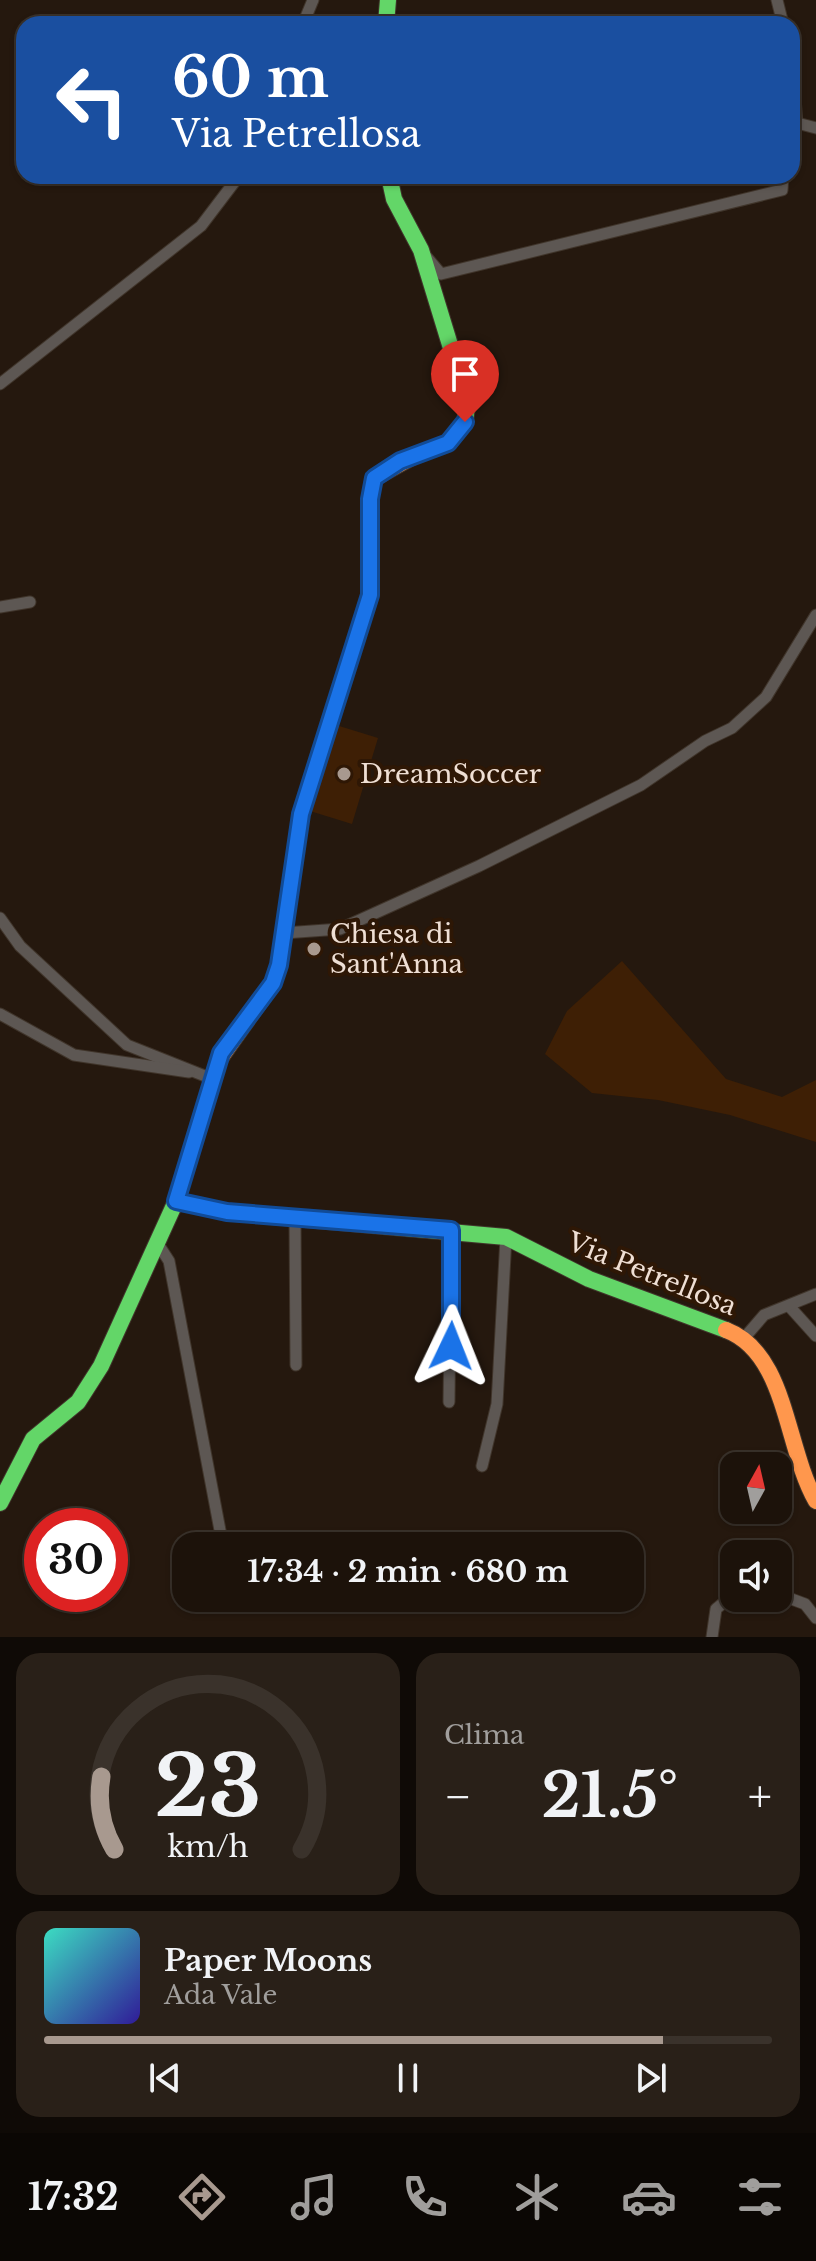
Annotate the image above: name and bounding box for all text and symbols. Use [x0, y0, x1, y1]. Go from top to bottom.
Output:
text: 60 m [172, 43, 329, 112]
icon: left [40, 48, 144, 152]
text: Via Petrellosa [172, 112, 421, 157]
pin [431, 340, 499, 422]
icon: arrive [443, 352, 487, 396]
place label: DreamSoccer [360, 758, 542, 790]
marker: DreamSoccer [335, 765, 353, 783]
place label: Chiesa di Sant'Anna [330, 918, 464, 980]
marker: Chiesa di Sant'Anna [305, 940, 323, 958]
street label: Via Petrellosa [562, 1225, 742, 1323]
position arrow [409, 1304, 493, 1388]
north arrow [720, 1452, 792, 1524]
map controls [720, 1452, 792, 1612]
speed limit sign: 30 [24, 1508, 128, 1612]
button: sound [720, 1540, 792, 1612]
text: 17:34 · 2 min · 680 m [247, 1553, 569, 1590]
text: Clima [444, 1719, 524, 1751]
text: 23 [154, 1735, 262, 1838]
text: 21.5° [542, 1759, 678, 1833]
text: − [444, 1769, 472, 1824]
text: + [748, 1769, 772, 1824]
text: km/h [167, 1829, 249, 1865]
text: Paper Moons [164, 1942, 372, 1979]
text: Ada Vale [164, 1979, 277, 2011]
icon: previous [143, 2056, 187, 2100]
icon: pause [386, 2056, 430, 2100]
icon: next [629, 2056, 673, 2100]
icon: directions [174, 2169, 230, 2225]
icon: music [286, 2169, 342, 2225]
icon: phone [397, 2169, 453, 2225]
icon: climate [509, 2169, 565, 2225]
icon: car [621, 2169, 677, 2225]
icon: filters [732, 2169, 788, 2225]
text: 17:32 [28, 2175, 119, 2220]

